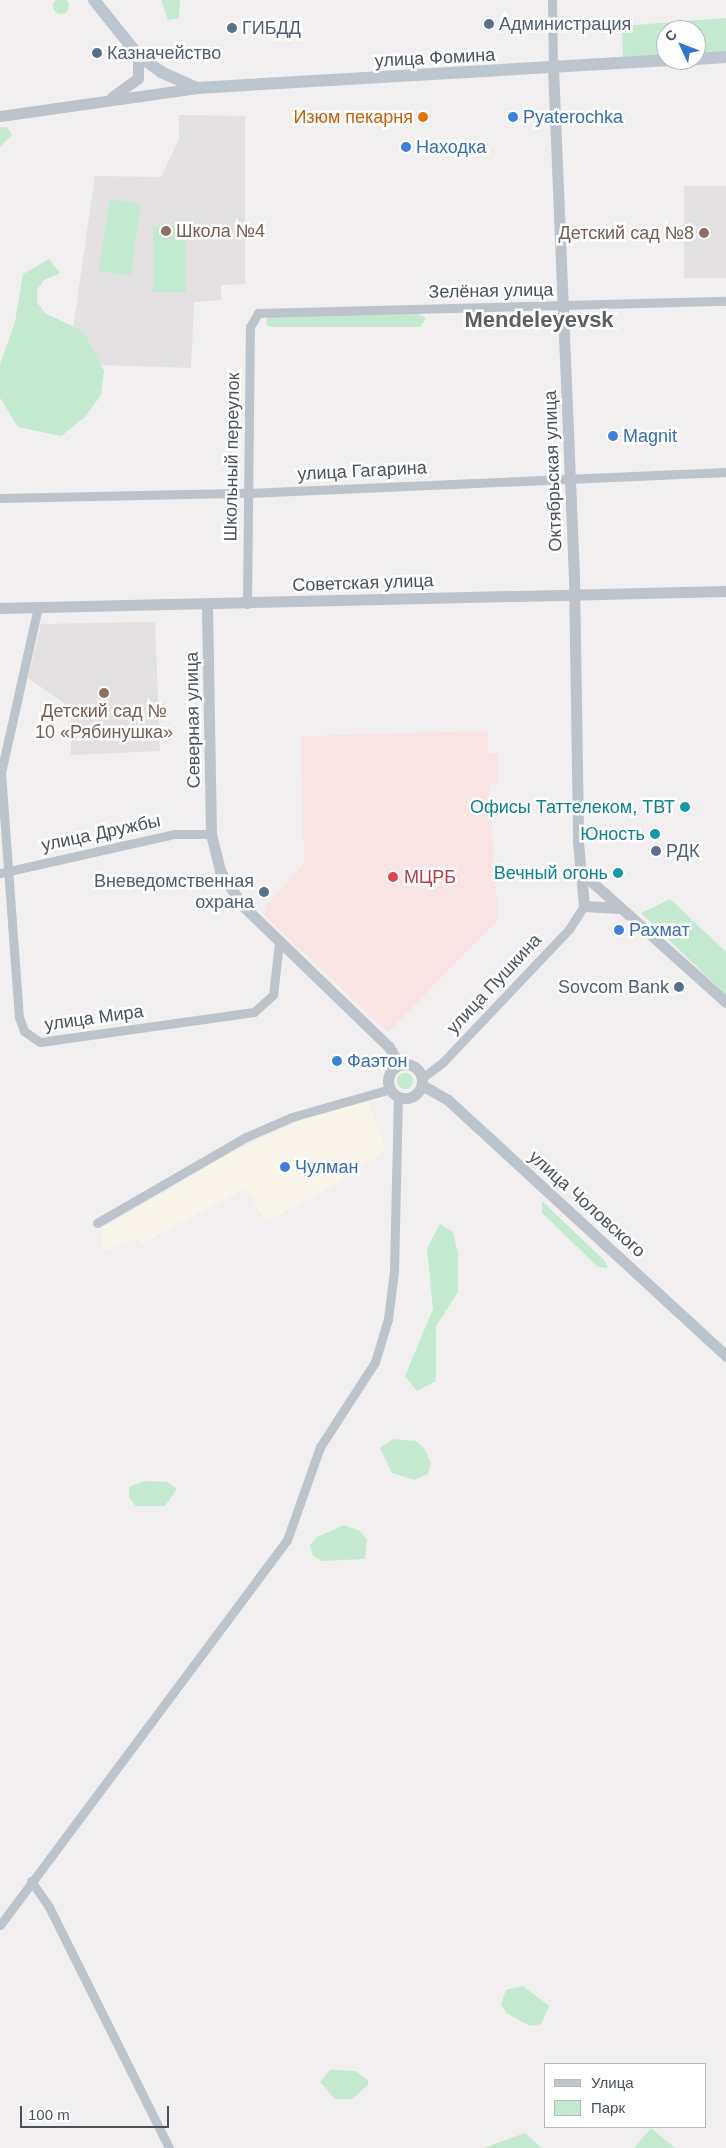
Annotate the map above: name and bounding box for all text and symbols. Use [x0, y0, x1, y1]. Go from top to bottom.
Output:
place label: Администрация [499, 13, 631, 35]
place label: ГИБДД [242, 17, 301, 39]
marker: Администрация [483, 18, 495, 30]
north arrow [656, 20, 706, 70]
marker: ГИБДД [226, 22, 238, 34]
text: С [661, 26, 680, 45]
place label: Казначейство [107, 42, 221, 64]
street label: улица Фомина [374, 44, 496, 72]
marker: Казначейство [91, 47, 103, 59]
place label: Изюм пекарня [293, 106, 413, 128]
place label: Pyaterochka [523, 106, 623, 128]
marker: Изюм пекарня [417, 111, 429, 123]
marker: Pyaterochka [507, 111, 519, 123]
place label: Находка [416, 136, 486, 158]
marker: Находка [400, 141, 412, 153]
place label: Школа №4 [176, 220, 265, 242]
place label: Детский сад №8 [559, 222, 694, 244]
marker: Школа №4 [160, 225, 172, 237]
marker: Детский сад №8 [698, 227, 710, 239]
street label: Зелёная улица [428, 279, 554, 303]
district label: Mendeleyevsk [464, 307, 614, 333]
street label: Школьный переулок [220, 372, 244, 542]
street label: Октябрьская улица [539, 390, 567, 552]
place label: Magnit [623, 425, 677, 447]
marker: Magnit [607, 430, 619, 442]
street label: улица Гагарина [297, 457, 427, 485]
street label: Советская улица [292, 570, 434, 596]
street label: Северная улица [181, 652, 205, 788]
marker: Детский сад № 10 «Рябинушка» [98, 687, 110, 699]
place label: Детский сад № 10 «Рябинушка» [35, 701, 173, 744]
place label: Офисы Таттелеком, ТВТ [470, 796, 675, 818]
marker: Офисы Таттелеком, ТВТ [679, 801, 691, 813]
street label: улица Дружбы [39, 810, 163, 856]
place label: Юность [580, 823, 645, 845]
marker: Юность [649, 828, 661, 840]
place label: РДК [666, 840, 699, 862]
marker: РДК [650, 845, 662, 857]
place label: Вечный огонь [494, 862, 608, 884]
place label: МЦРБ [404, 866, 456, 888]
marker: Вечный огонь [612, 867, 624, 879]
marker: МЦРБ [386, 870, 400, 884]
place label: Вневедомственная охрана [94, 871, 254, 914]
marker: Вневедомственная охрана [258, 886, 270, 898]
place label: Рахмат [629, 919, 690, 941]
marker: Рахмат [613, 924, 625, 936]
street label: улица Пушкина [442, 930, 546, 1038]
place label: Sovcom Bank [558, 976, 669, 998]
marker: Sovcom Bank [673, 981, 685, 993]
street label: улица Мира [43, 1000, 145, 1036]
place label: Фаэтон [347, 1050, 407, 1072]
marker: Фаэтон [331, 1055, 343, 1067]
street label: улица Чоловского [524, 1146, 650, 1262]
place label: Чулман [295, 1156, 358, 1178]
marker: Чулман [279, 1161, 291, 1173]
legend [544, 2063, 706, 2128]
text: Улица [591, 2074, 634, 2091]
scale bar [22, 2096, 171, 2128]
text: Парк [591, 2099, 625, 2116]
text: 100 m [28, 2106, 70, 2123]

